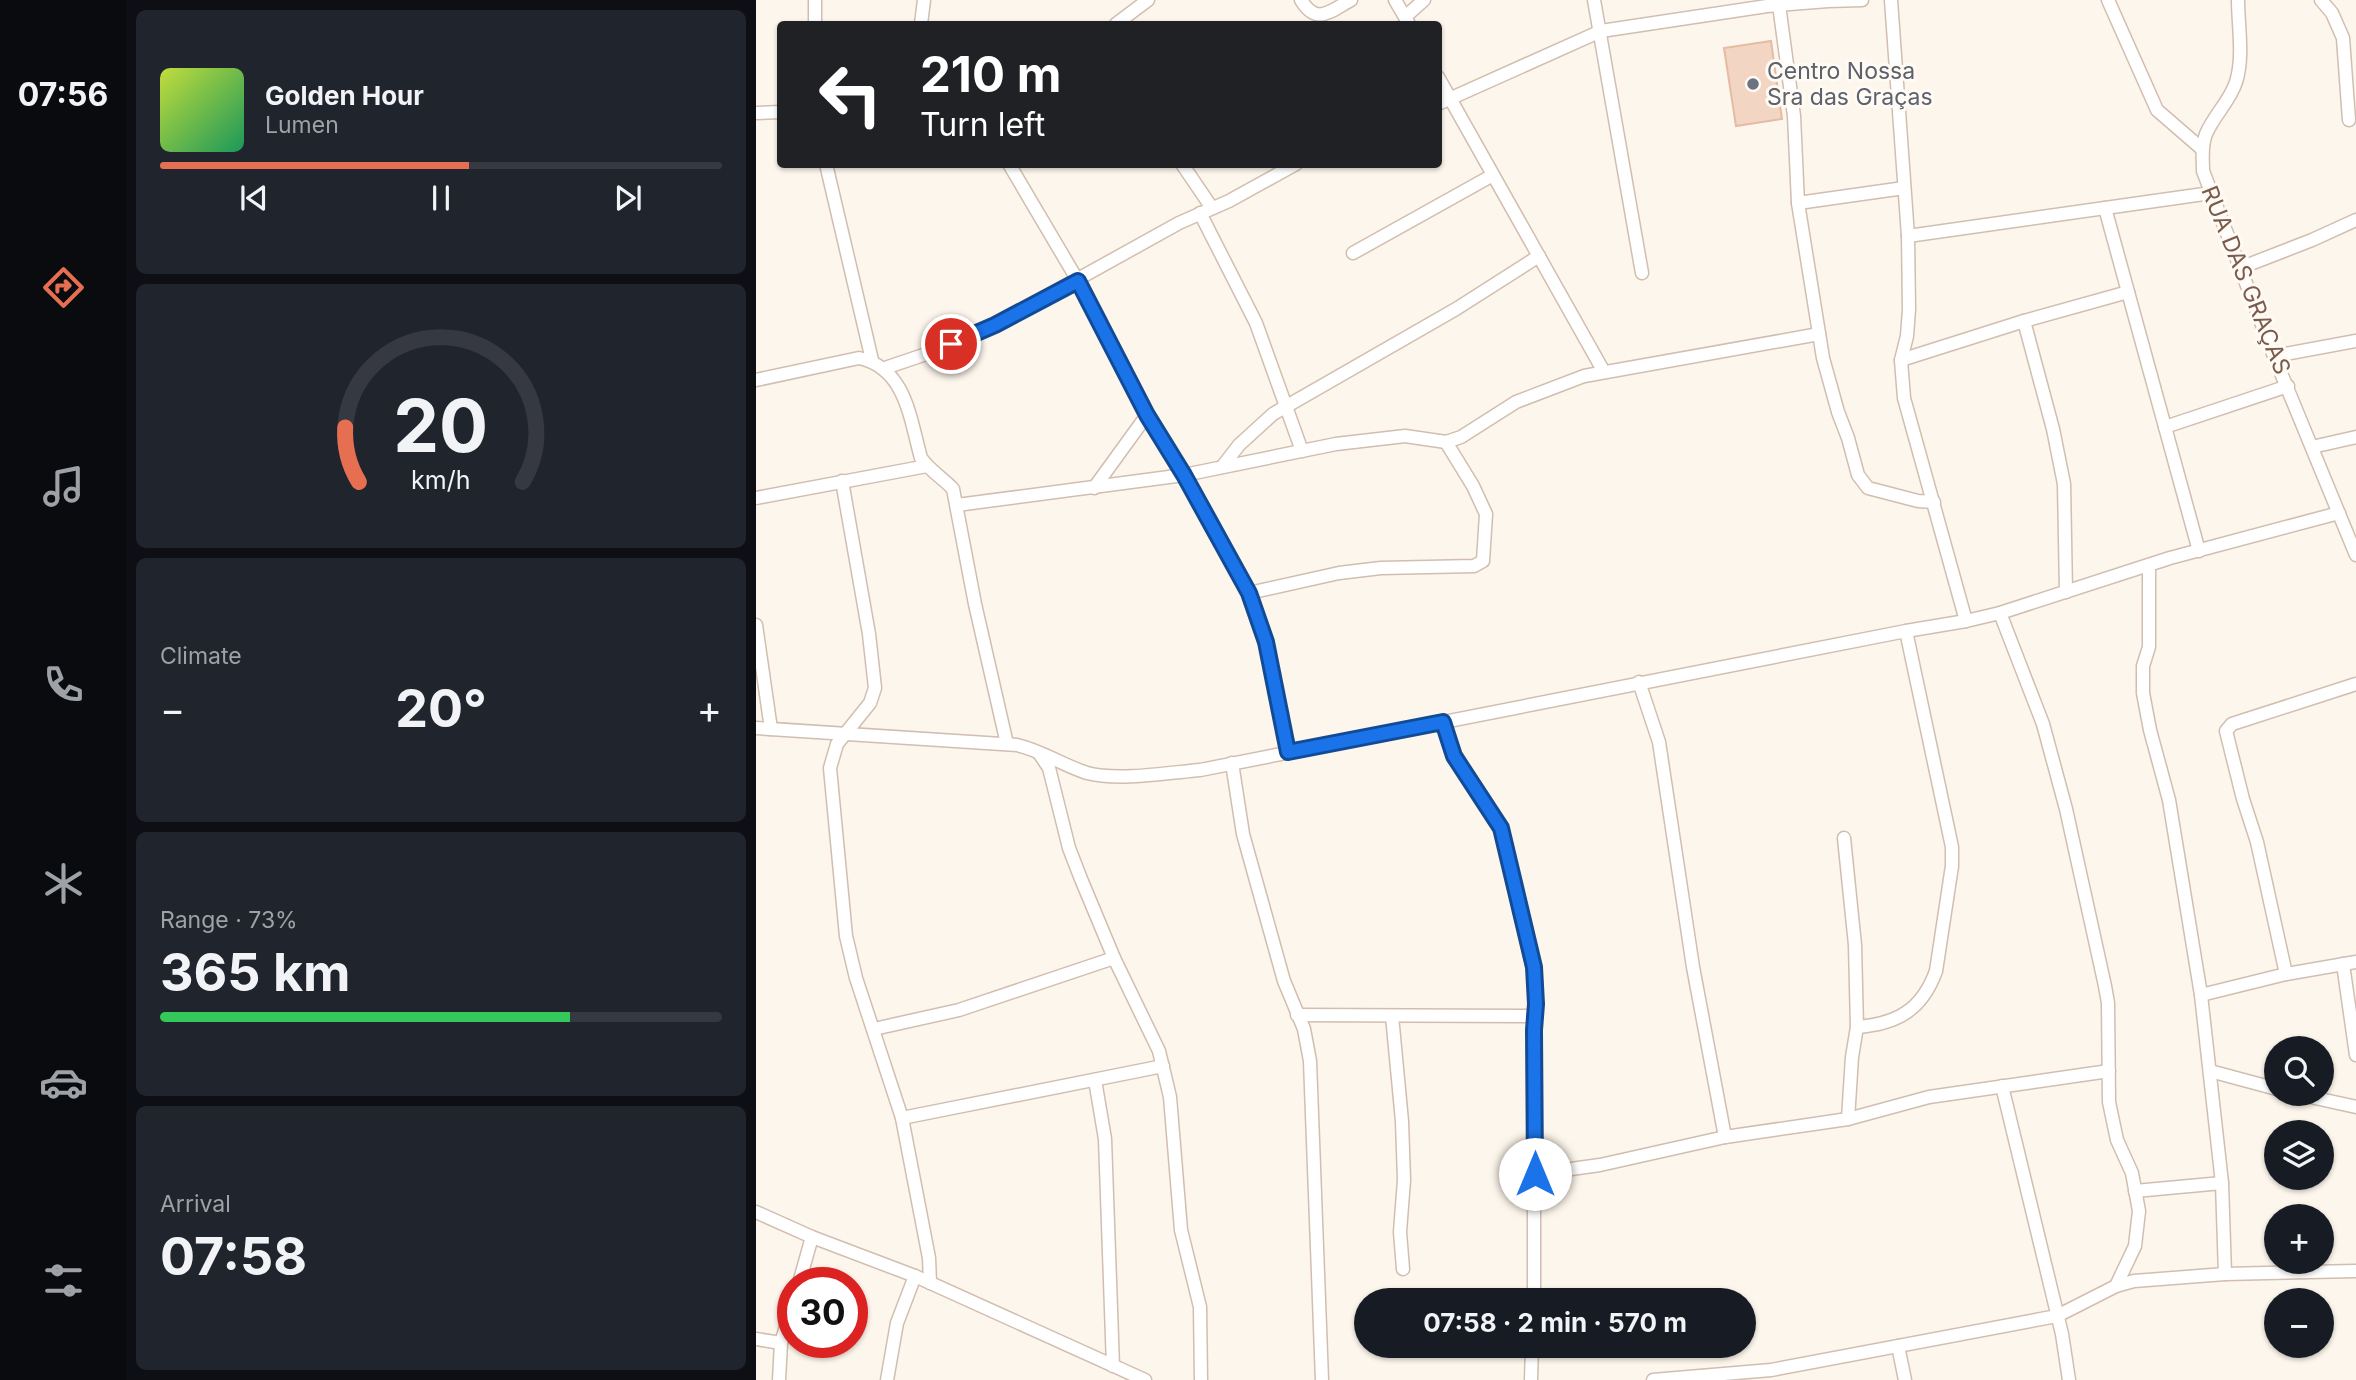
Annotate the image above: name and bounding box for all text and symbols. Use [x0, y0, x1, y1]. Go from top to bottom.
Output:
text: 210 m [920, 45, 1061, 104]
icon: left [805, 49, 896, 140]
place label: Centro Nossa Sra das Graças [1767, 57, 1933, 111]
text: 07:56 [18, 75, 108, 114]
marker: Centro Nossa Sra das Graças [1745, 76, 1761, 92]
text: Golden Hour [265, 80, 424, 111]
text: Turn left [920, 105, 1045, 144]
text: Lumen [265, 111, 339, 139]
icon: previous [235, 179, 273, 217]
icon: pause [422, 179, 460, 217]
icon: next [609, 179, 647, 217]
street label: RUA DAS GRAÇAS [2195, 182, 2297, 378]
icon: directions [39, 263, 88, 312]
pin [921, 314, 981, 374]
icon: arrive [932, 325, 970, 363]
text: 20 [394, 381, 488, 470]
icon: music [39, 462, 88, 511]
text: km/h [411, 465, 471, 495]
text: Climate [160, 642, 242, 670]
icon: phone [39, 660, 88, 709]
text: 20° [395, 677, 487, 740]
text: − [160, 686, 185, 732]
text: + [697, 686, 722, 732]
icon: climate [39, 859, 88, 908]
text: Range · 73% [160, 906, 298, 934]
text: 365 km [160, 941, 351, 1004]
map controls [2264, 1036, 2334, 1358]
button: search [2264, 1036, 2334, 1106]
icon: car [39, 1058, 88, 1107]
button: layers [2264, 1120, 2334, 1190]
position arrow [1498, 1137, 1572, 1211]
text: Arrival [160, 1190, 231, 1218]
button: + [2264, 1204, 2334, 1274]
text: 07:58 [160, 1225, 307, 1288]
icon: filters [39, 1256, 88, 1305]
speed limit sign: 30 [777, 1267, 868, 1358]
button: − [2264, 1288, 2334, 1358]
text: 07:58 · 2 min · 570 m [1423, 1307, 1687, 1338]

